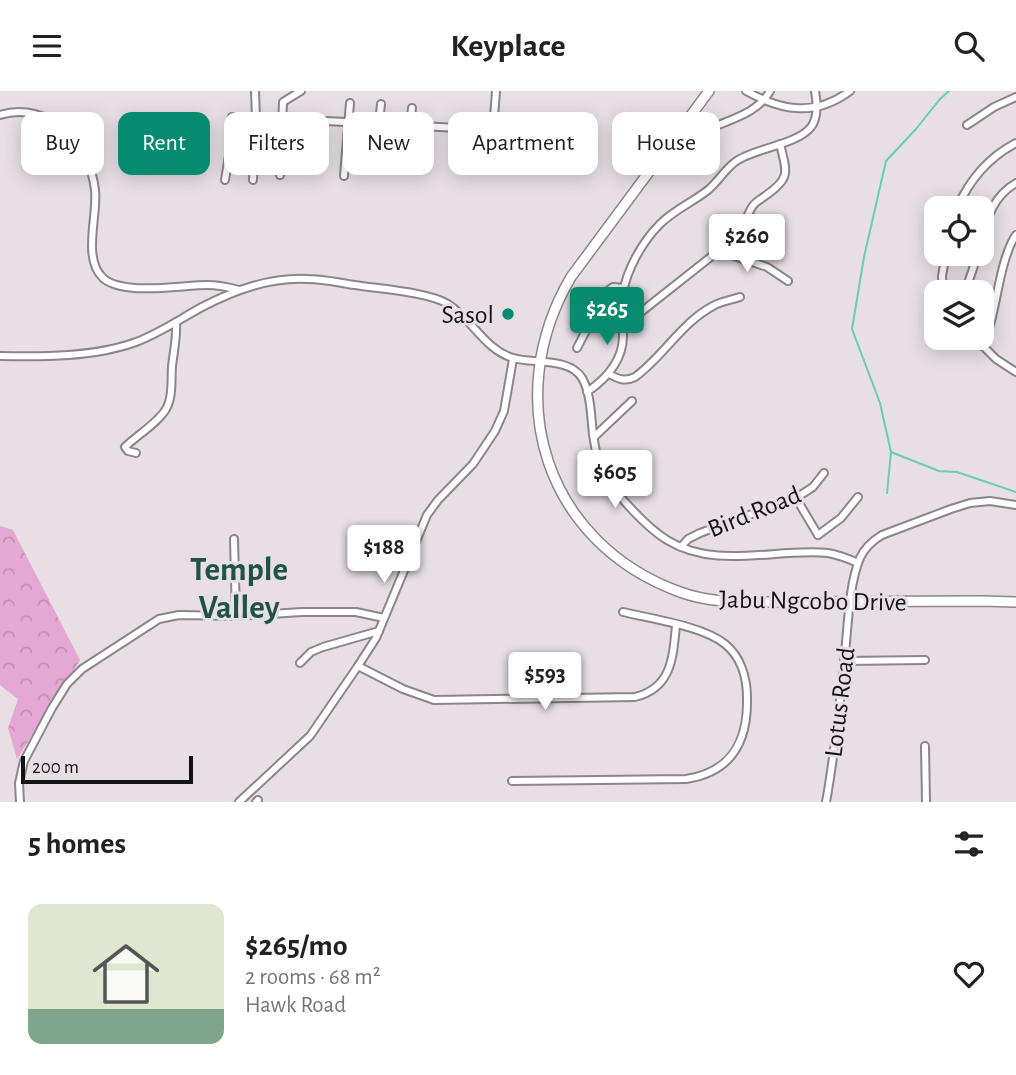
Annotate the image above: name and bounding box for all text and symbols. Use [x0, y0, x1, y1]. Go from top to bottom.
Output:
icon: menu [28, 27, 66, 65]
icon: search [950, 27, 988, 65]
text: Keyplace [450, 30, 566, 62]
chip: Buy [21, 112, 104, 175]
chip: Rent [118, 112, 210, 175]
chip: Filters [224, 112, 329, 175]
chip: New [343, 112, 434, 175]
chip: Apartment [448, 112, 598, 175]
chip: House [612, 112, 720, 175]
map controls [924, 196, 994, 350]
button: locate [924, 196, 994, 266]
pin: $260 [706, 215, 788, 274]
text: $260 [725, 225, 769, 248]
button: layers [924, 280, 994, 350]
pin: $265 [566, 287, 648, 347]
text: $265 [586, 298, 628, 321]
place label: Sasol [441, 302, 494, 328]
marker: Sasol [500, 306, 516, 322]
pin: $605 [574, 451, 656, 510]
text: $605 [593, 461, 637, 484]
street label: Bird Road [704, 481, 805, 542]
pin: $188 [343, 525, 425, 585]
text: $188 [363, 536, 405, 559]
district label: Temple Valley [190, 554, 288, 625]
street label: Jabu Ngcobo Drive [719, 586, 907, 616]
street label: Lotus Road [820, 646, 860, 758]
pin: $593 [504, 653, 586, 712]
text: $593 [524, 663, 566, 686]
scale bar [21, 753, 192, 785]
text: 200 m [32, 758, 79, 777]
icon: filters [950, 825, 988, 863]
text: 5 homes [28, 829, 126, 859]
text: $265/mo [245, 931, 348, 961]
icon: home [84, 932, 168, 1016]
icon: heart [950, 955, 988, 993]
text: 2 rooms · 68 m² [245, 966, 381, 989]
text: Hawk Road [245, 994, 346, 1017]

